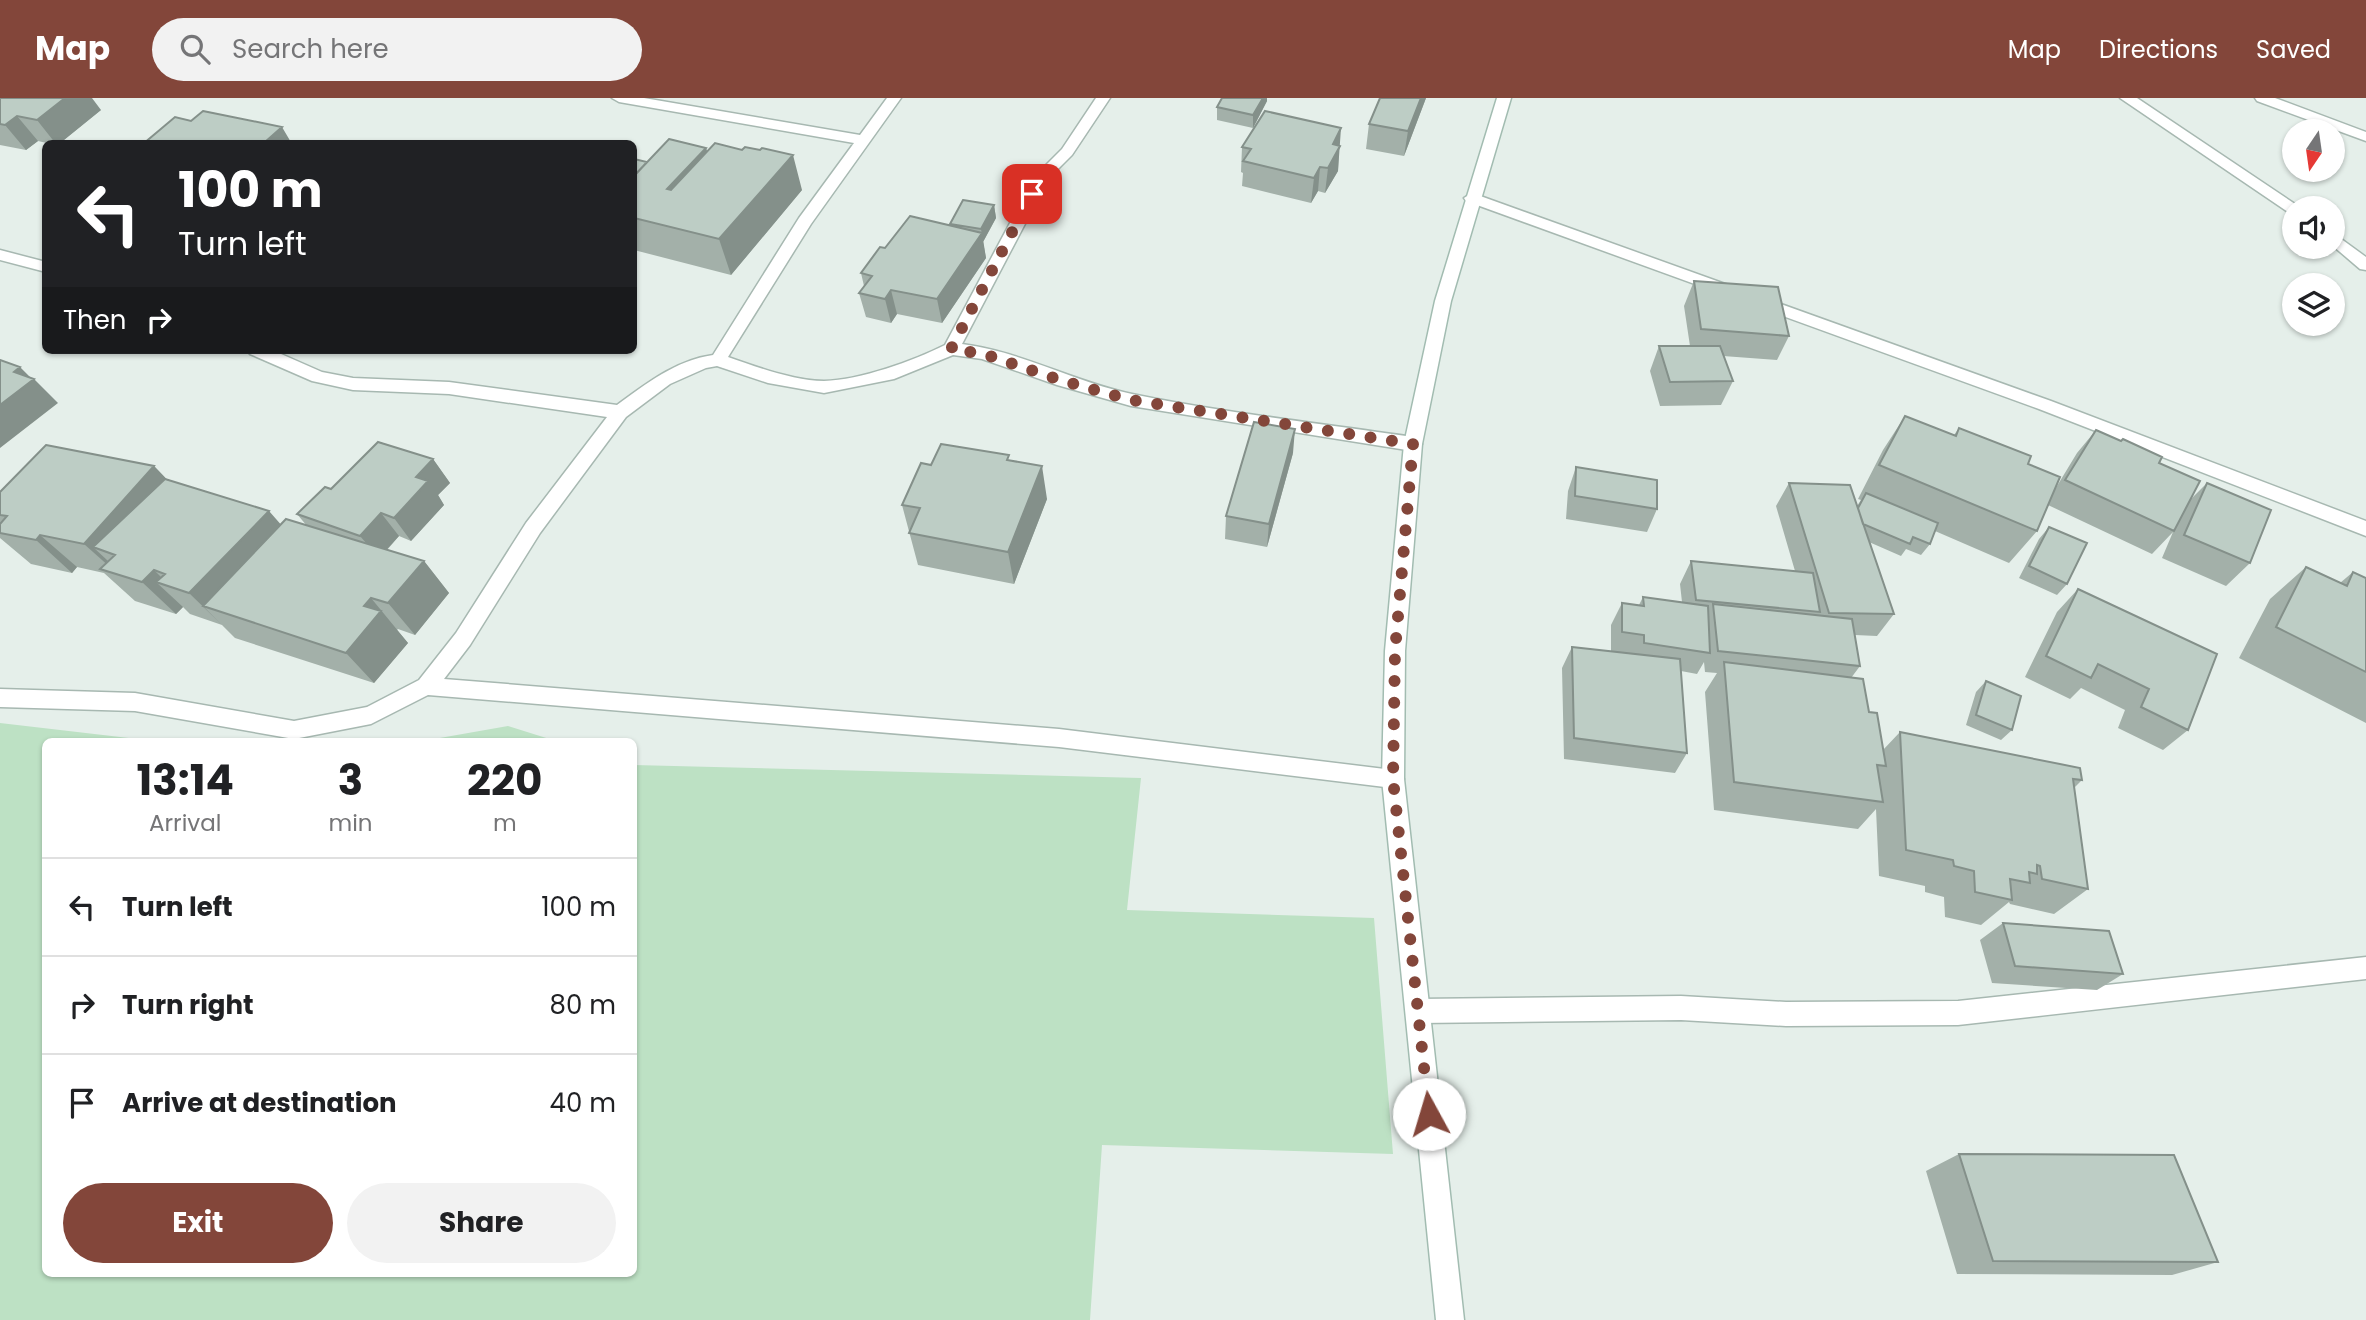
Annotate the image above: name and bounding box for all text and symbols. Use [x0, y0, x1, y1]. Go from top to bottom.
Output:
search box [152, 18, 642, 81]
text: Map [35, 25, 110, 72]
icon: search [176, 30, 214, 68]
text: Search here [232, 31, 389, 67]
text: Map [2008, 33, 2061, 66]
text: Directions [2099, 33, 2218, 66]
text: Saved [2256, 33, 2331, 66]
north arrow [2282, 119, 2345, 182]
map controls [2282, 119, 2345, 336]
text: 100 m [178, 156, 323, 224]
pin [1002, 164, 1062, 224]
icon: left [63, 168, 154, 259]
icon: arrive [1013, 175, 1051, 213]
button: sound [2282, 196, 2345, 259]
text: Turn left [178, 221, 307, 266]
button: layers [2282, 273, 2345, 336]
icon: right [140, 301, 178, 339]
text: Then [63, 302, 126, 338]
text: 13:14 [137, 751, 234, 810]
text: 3 [338, 751, 363, 810]
text: 220 [467, 751, 542, 810]
text: Arrival [149, 807, 221, 839]
text: min [328, 807, 373, 839]
text: m [493, 807, 517, 839]
icon: left [63, 888, 101, 926]
text: Turn left [122, 889, 233, 925]
text: 100 m [541, 889, 616, 925]
icon: right [63, 986, 101, 1024]
text: Turn right [122, 987, 254, 1023]
text: 80 m [550, 987, 616, 1023]
position arrow [1392, 1077, 1466, 1151]
icon: arrive [63, 1084, 101, 1122]
text: Arrive at destination [122, 1085, 397, 1121]
text: 40 m [550, 1085, 616, 1121]
button: Exit [63, 1183, 333, 1263]
button: Share [347, 1183, 616, 1263]

